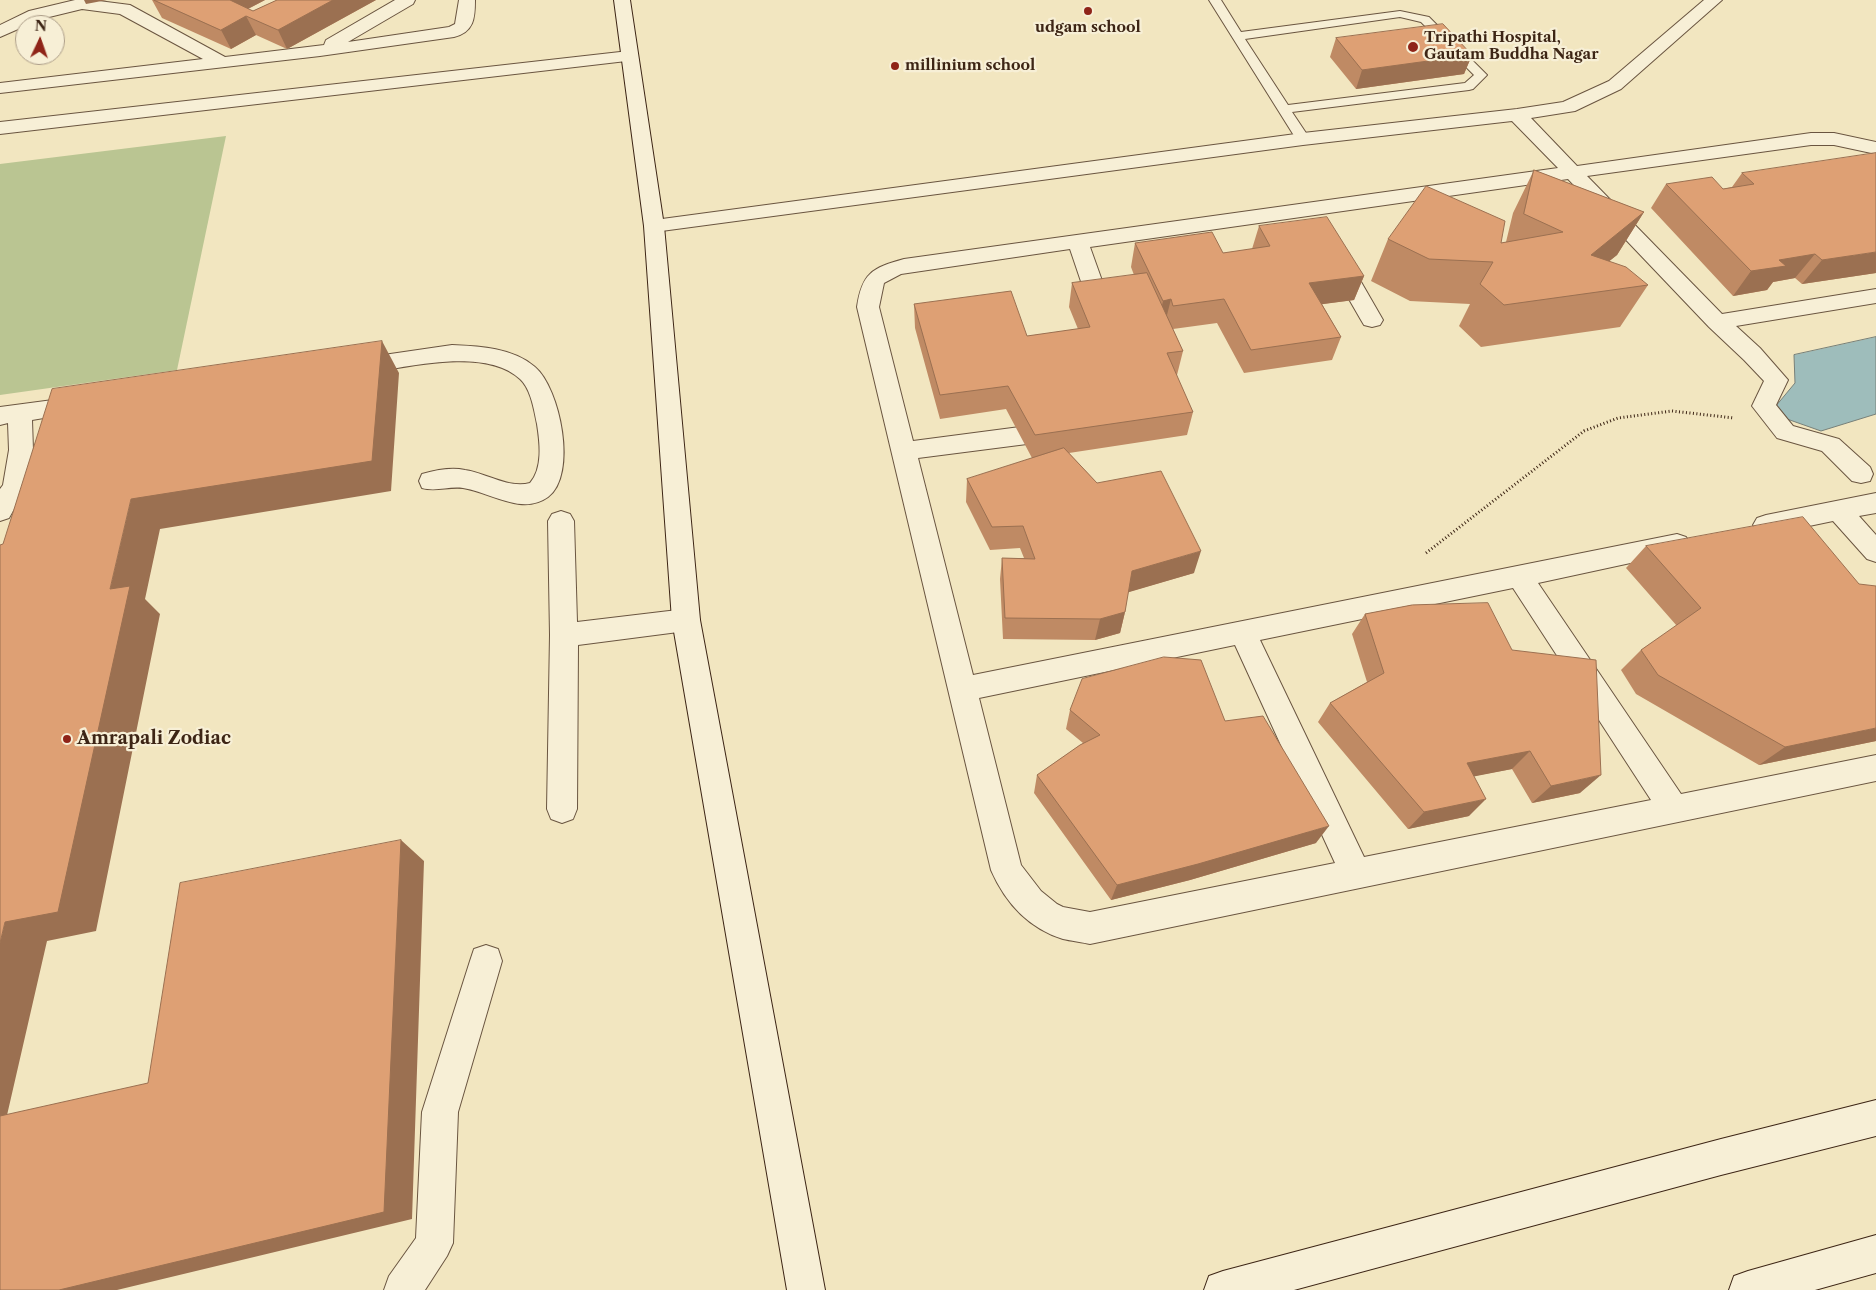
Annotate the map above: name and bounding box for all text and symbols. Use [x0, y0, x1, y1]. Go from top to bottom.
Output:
marker: udgam school [1082, 5, 1094, 17]
north arrow [15, 15, 65, 65]
text: N [34, 17, 47, 35]
place label: udgam school [1035, 19, 1141, 37]
place label: Tripathi Hospital, Gautam Buddha Nagar [1424, 29, 1599, 64]
marker: Tripathi Hospital, Gautam Buddha Nagar [1406, 40, 1420, 54]
place label: millinium school [905, 57, 1035, 75]
marker: millinium school [889, 60, 901, 72]
place label: Amrapali Zodiac [77, 728, 231, 750]
marker: Amrapali Zodiac [61, 733, 73, 745]

